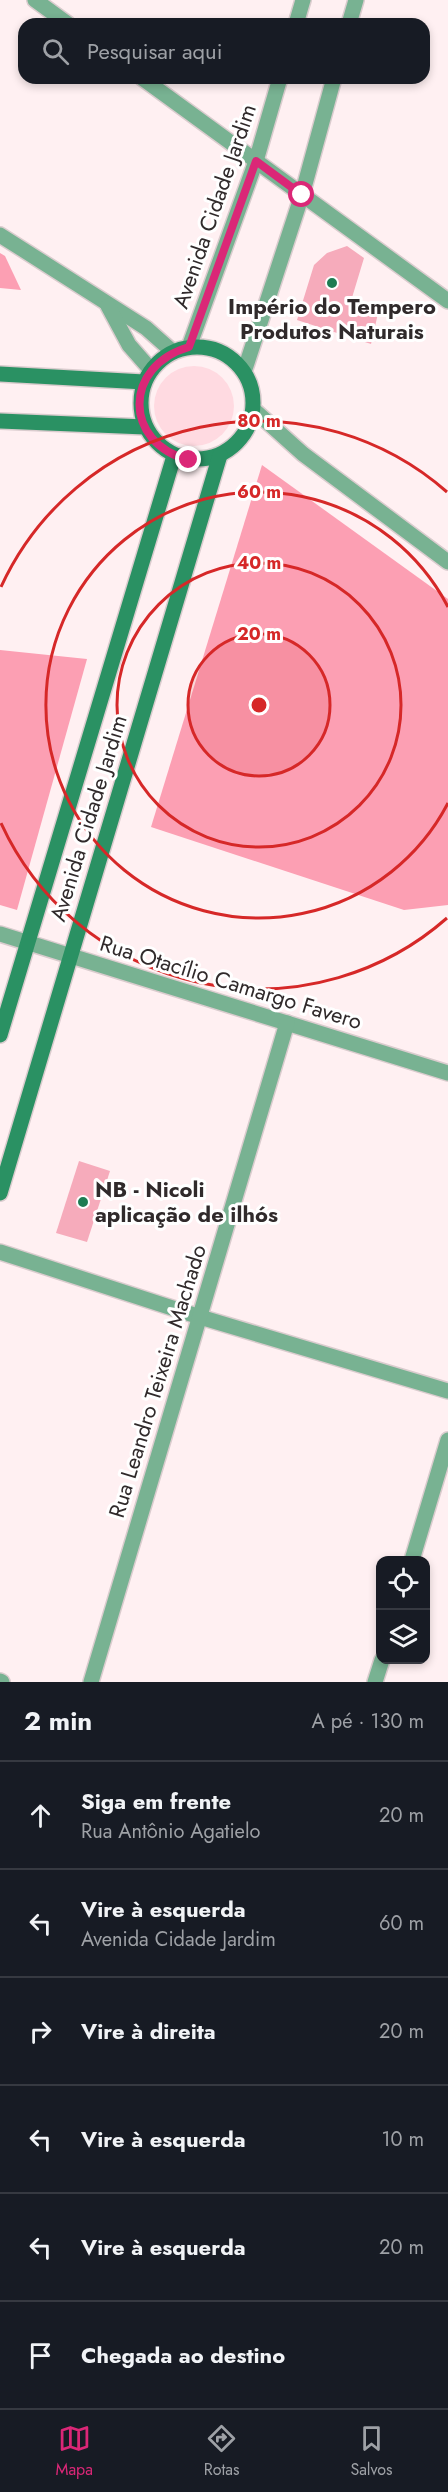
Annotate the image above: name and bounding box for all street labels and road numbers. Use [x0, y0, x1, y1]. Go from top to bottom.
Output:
street label: Avenida Cidade Jardim [164, 99, 264, 313]
street label: Avenida Cidade Jardim [41, 711, 135, 925]
street label: Rua Otacílio Camargo Favero [96, 927, 366, 1037]
street label: Rua Leandro Teixeira Machado [100, 1240, 214, 1522]

